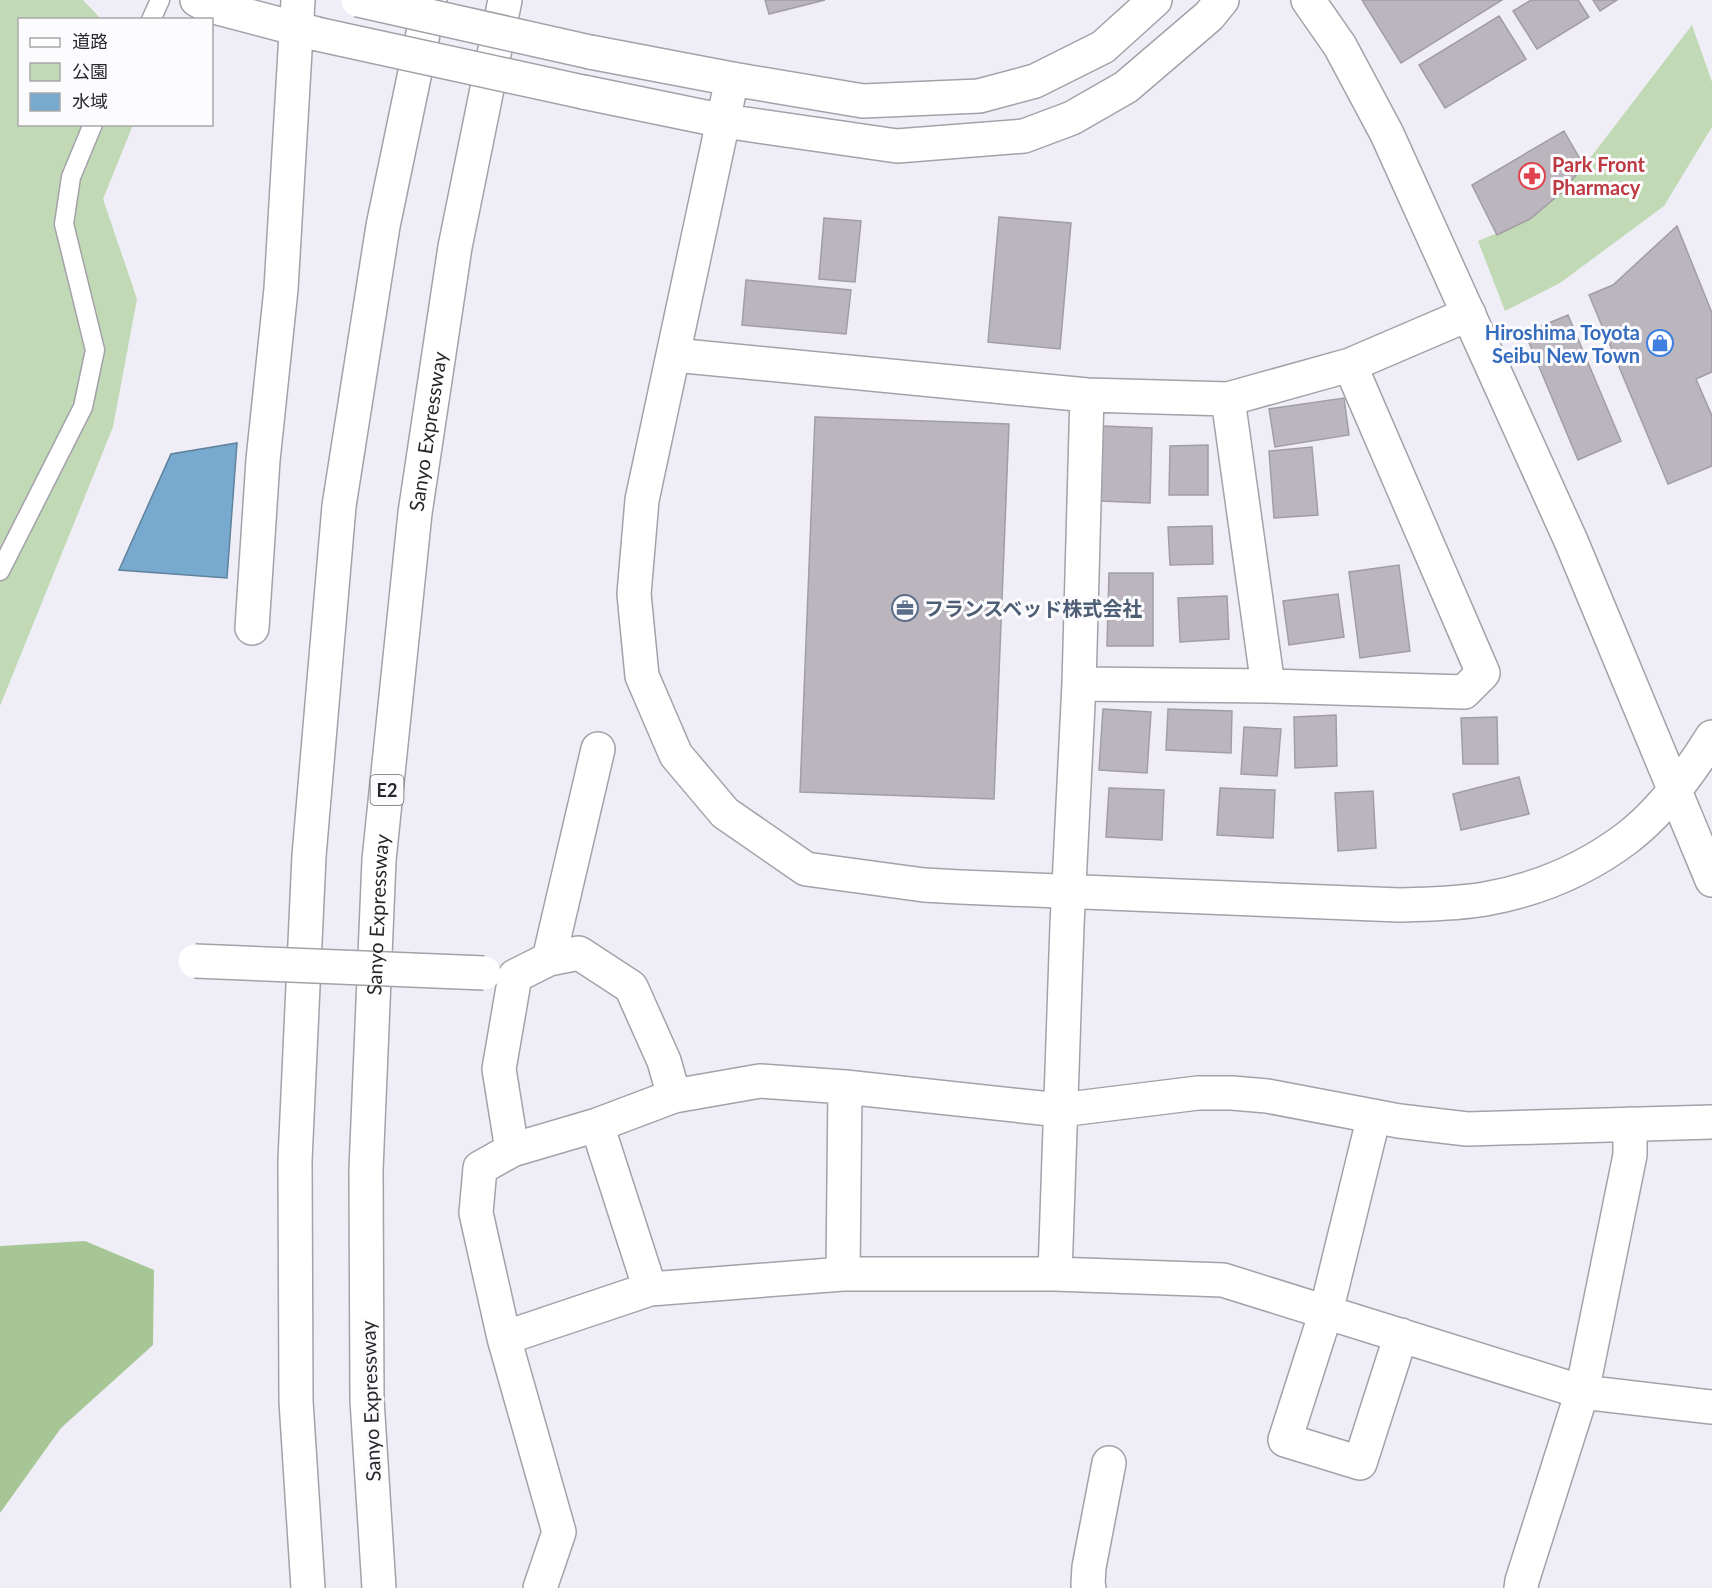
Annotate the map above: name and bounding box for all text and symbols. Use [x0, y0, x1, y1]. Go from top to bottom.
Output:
legend [18, 18, 213, 126]
text: 道路 [72, 30, 108, 52]
text: 公園 [72, 60, 108, 82]
text: 水域 [72, 90, 108, 112]
place label: Park Front Pharmacy [1552, 152, 1646, 199]
pharmacy icon: Park Front Pharmacy [1517, 161, 1547, 191]
place label: Hiroshima Toyota Seibu New Town [1485, 320, 1640, 367]
shop icon: Hiroshima Toyota Seibu New Town [1645, 328, 1675, 358]
street label: Sanyo Expressway [403, 349, 451, 513]
office icon: フランスベッド株式会社 [890, 593, 920, 623]
place label: フランスベッド株式会社 [924, 596, 1142, 620]
road number: E2 [370, 775, 404, 805]
street label: Sanyo Expressway [361, 832, 394, 996]
street label: Sanyo Expressway [355, 1319, 385, 1482]

